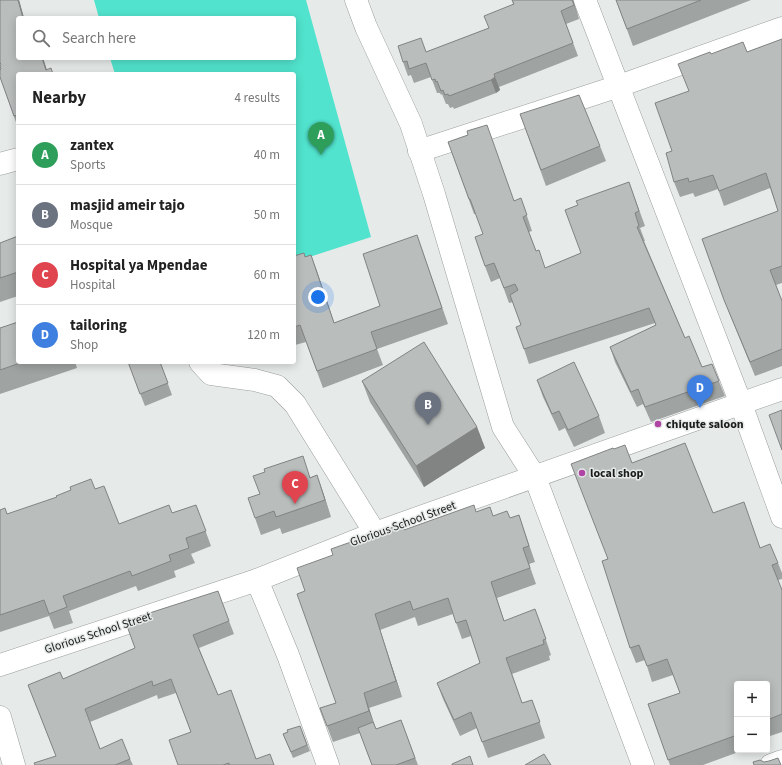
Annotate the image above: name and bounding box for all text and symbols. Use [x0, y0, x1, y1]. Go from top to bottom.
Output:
search box [16, 16, 296, 60]
icon: search [30, 27, 52, 49]
text: Search here [62, 28, 136, 49]
text: Nearby [32, 86, 86, 110]
text: 4 results [235, 89, 280, 107]
pin: A [308, 122, 334, 155]
text: zantex [70, 135, 114, 156]
text: A [41, 146, 49, 164]
text: 40 m [254, 146, 280, 164]
text: Sports [70, 156, 105, 174]
text: masjid ameir tajo [70, 195, 185, 216]
text: B [41, 206, 49, 224]
text: 50 m [254, 206, 280, 224]
text: Mosque [70, 216, 113, 234]
text: Hospital ya Mpendae [70, 255, 207, 276]
text: C [41, 266, 49, 284]
text: 60 m [254, 266, 280, 284]
text: Hospital [70, 276, 115, 294]
your location [308, 287, 328, 307]
text: tailoring [70, 315, 127, 336]
text: D [41, 326, 49, 344]
text: 120 m [247, 326, 280, 344]
text: Shop [70, 336, 98, 354]
pin: D [687, 375, 713, 408]
pin: B [415, 392, 441, 425]
place label: chiqute saloon [666, 416, 744, 433]
marker: chiqute saloon [653, 419, 663, 429]
place label: local shop [590, 465, 644, 482]
marker: local shop [577, 468, 587, 478]
pin: C [282, 471, 308, 504]
street label: Glorious School Street [348, 497, 458, 551]
street label: Glorious School Street [42, 608, 154, 658]
map controls [734, 681, 770, 753]
button: + [734, 681, 770, 717]
button: − [734, 717, 770, 753]

